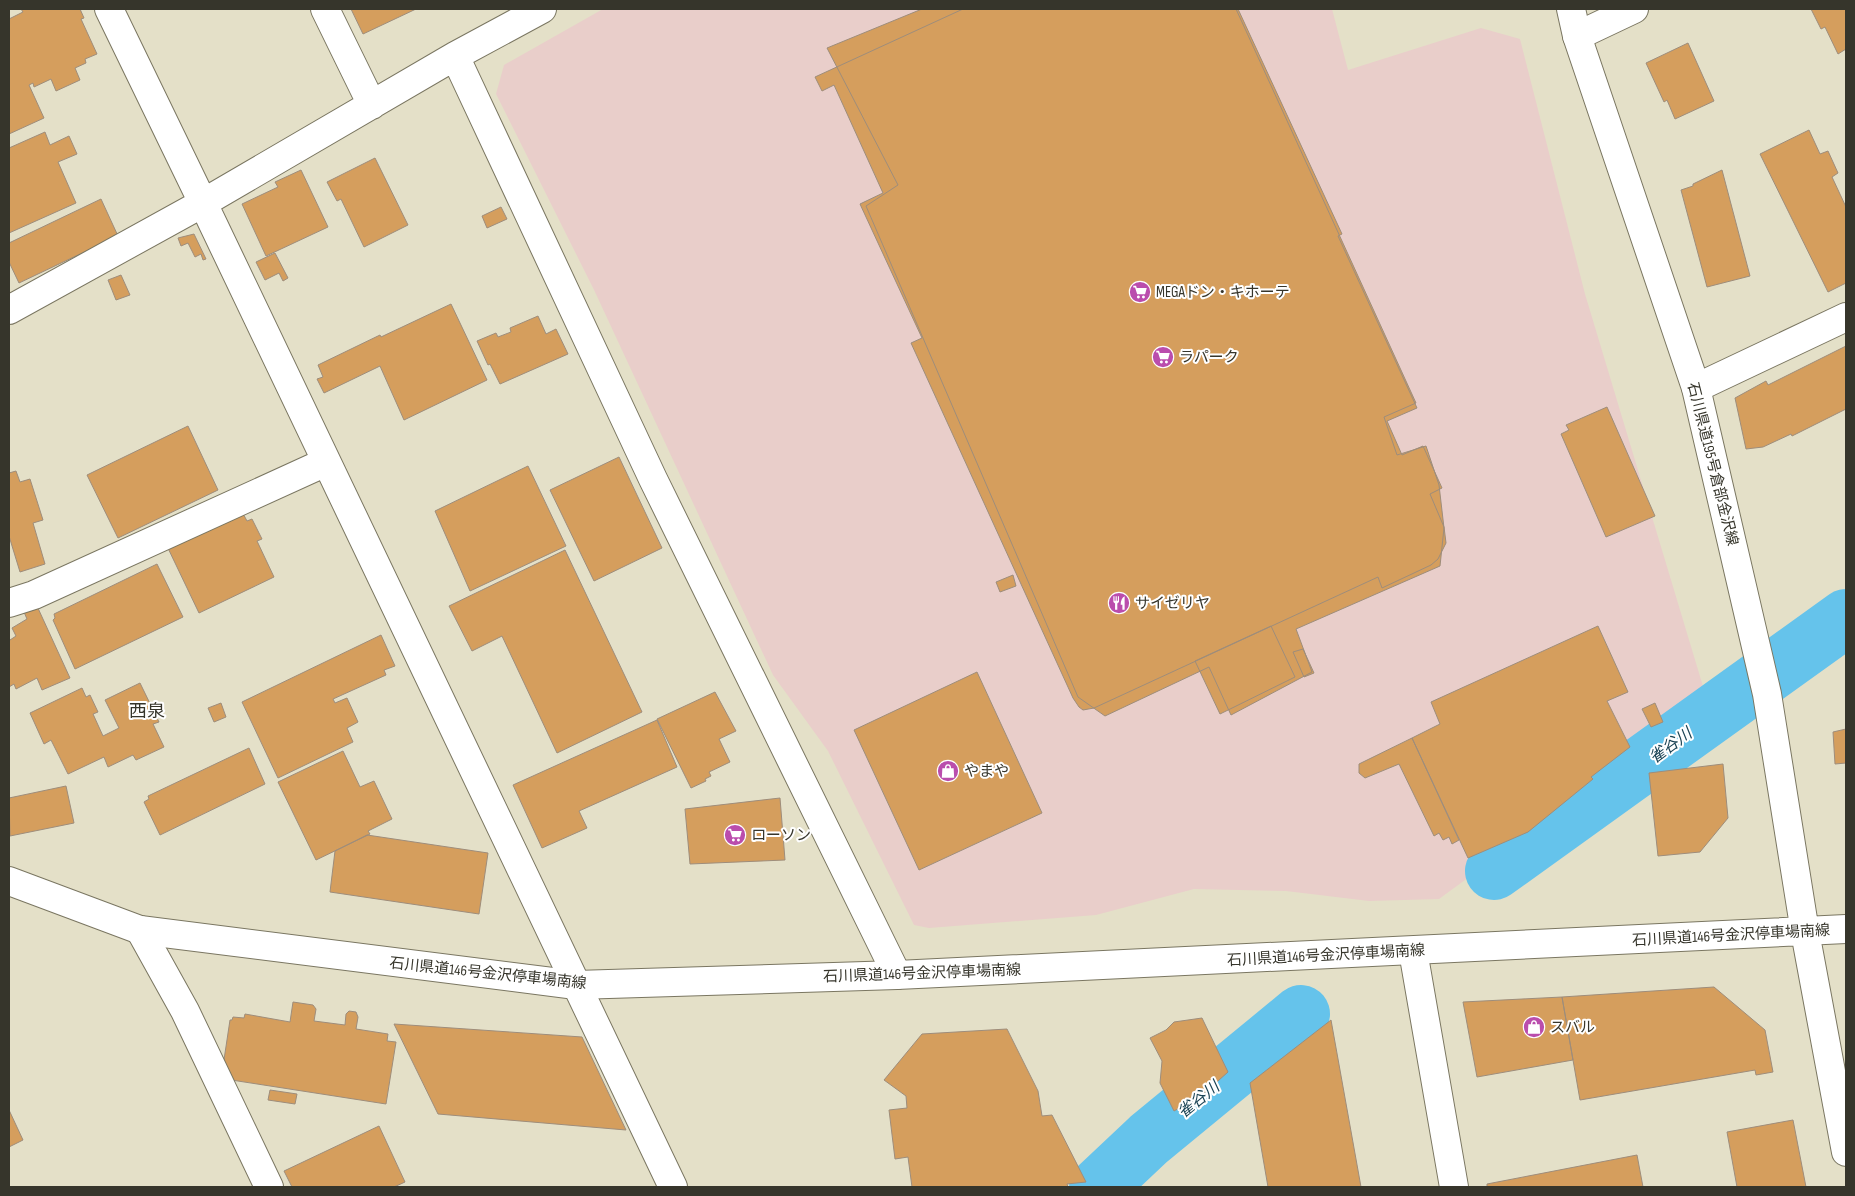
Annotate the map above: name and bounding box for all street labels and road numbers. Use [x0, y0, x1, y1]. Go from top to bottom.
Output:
street label: 石川県道195号倉部金沢線 [1683, 380, 1742, 548]
street label: 石川県道146号金沢停車場南線 [1632, 921, 1830, 950]
street label: 石川県道146号金沢停車場南線 [1227, 941, 1425, 970]
street label: 石川県道146号金沢停車場南線 [388, 954, 587, 993]
street label: 石川県道146号金沢停車場南線 [823, 961, 1021, 986]

